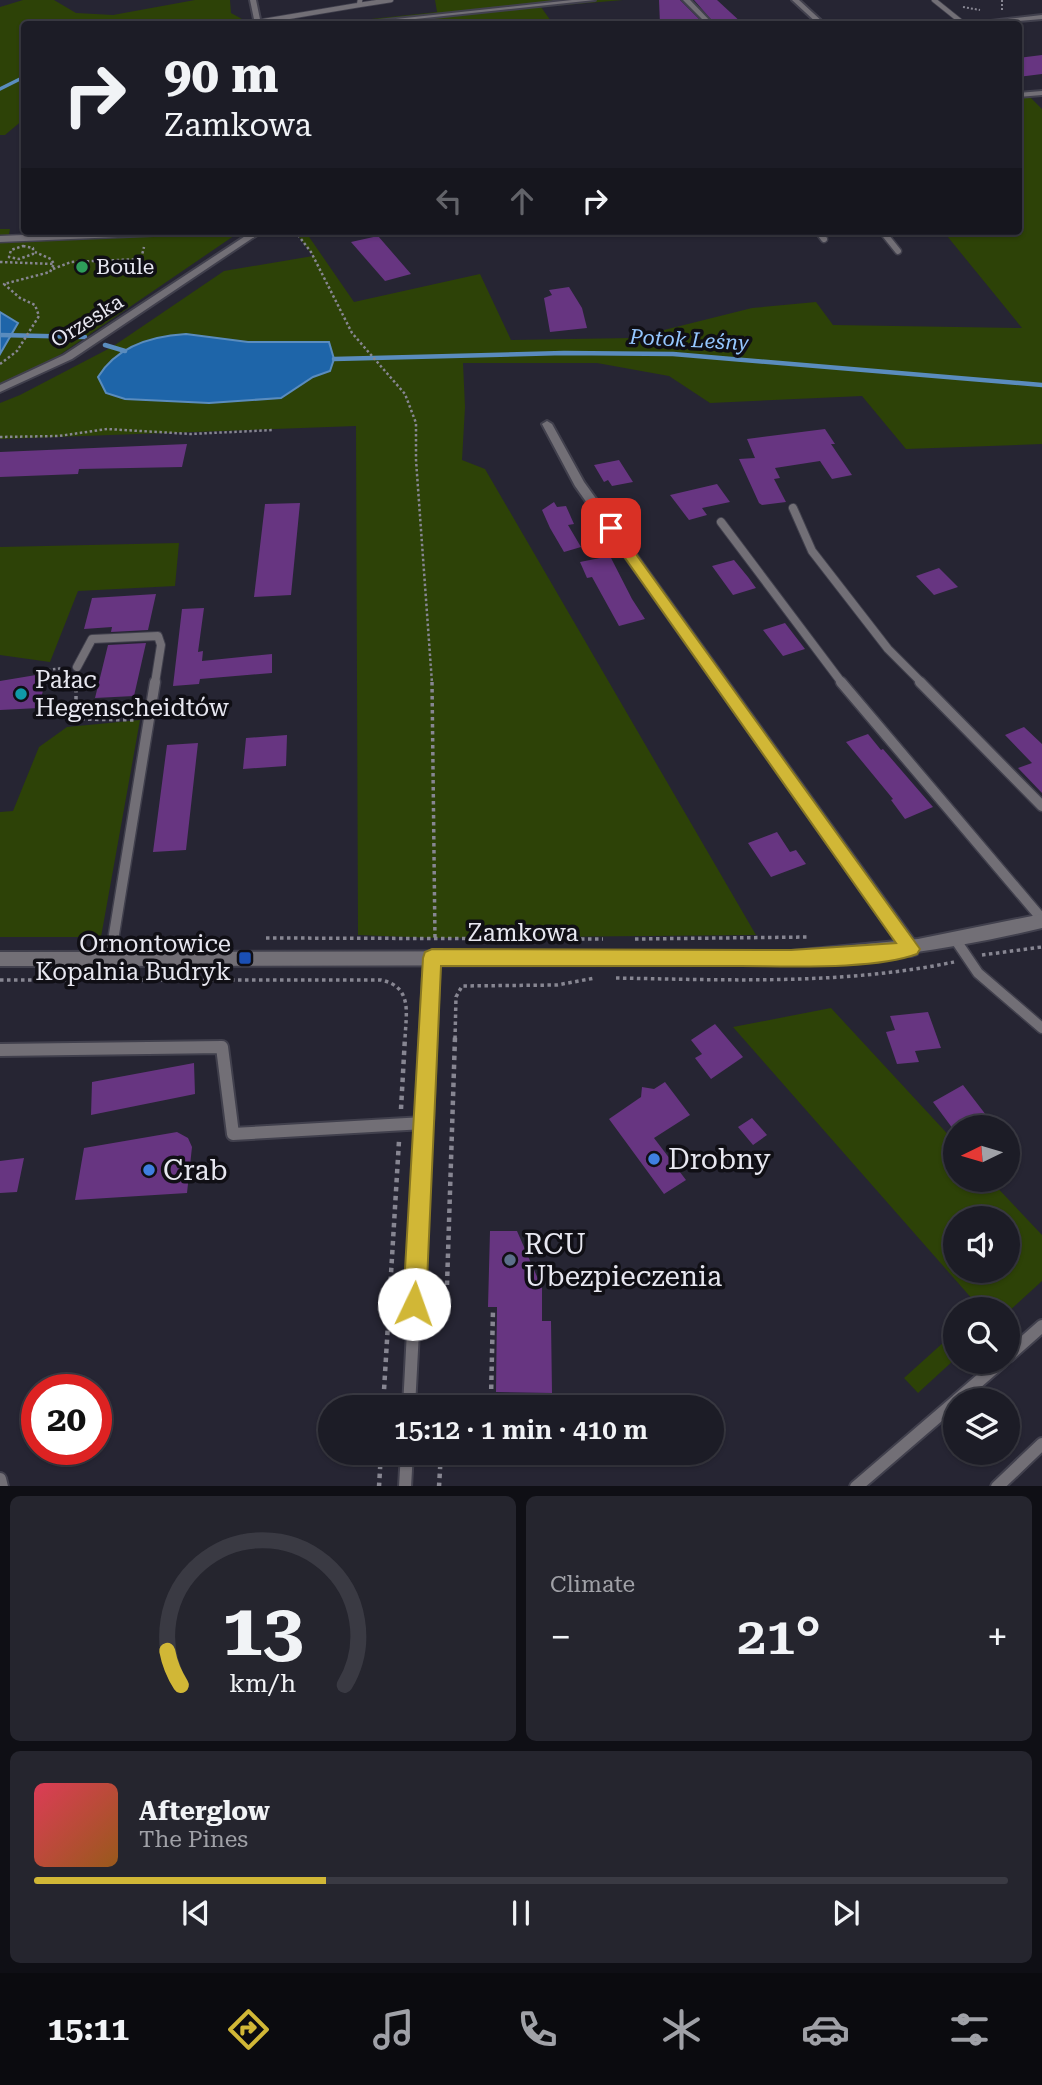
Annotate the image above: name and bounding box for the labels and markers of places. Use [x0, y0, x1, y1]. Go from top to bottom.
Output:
place label: Boule [96, 255, 154, 279]
marker: Boule [74, 259, 90, 275]
pin [581, 498, 641, 558]
place label: Pałac Hegenscheidtów [35, 666, 229, 722]
marker: Pałac Hegenscheidtów [13, 686, 29, 702]
place label: Ornontowice Kopalnia Budryk [35, 930, 231, 986]
marker: Ornontowice Kopalnia Budryk [237, 950, 253, 966]
place label: Drobny [668, 1143, 771, 1176]
marker: Drobny [646, 1151, 662, 1167]
place label: Crab [163, 1154, 228, 1187]
marker: Crab [141, 1162, 157, 1178]
place label: RCU Ubezpieczenia [524, 1228, 722, 1293]
marker: RCU Ubezpieczenia [502, 1252, 518, 1268]

